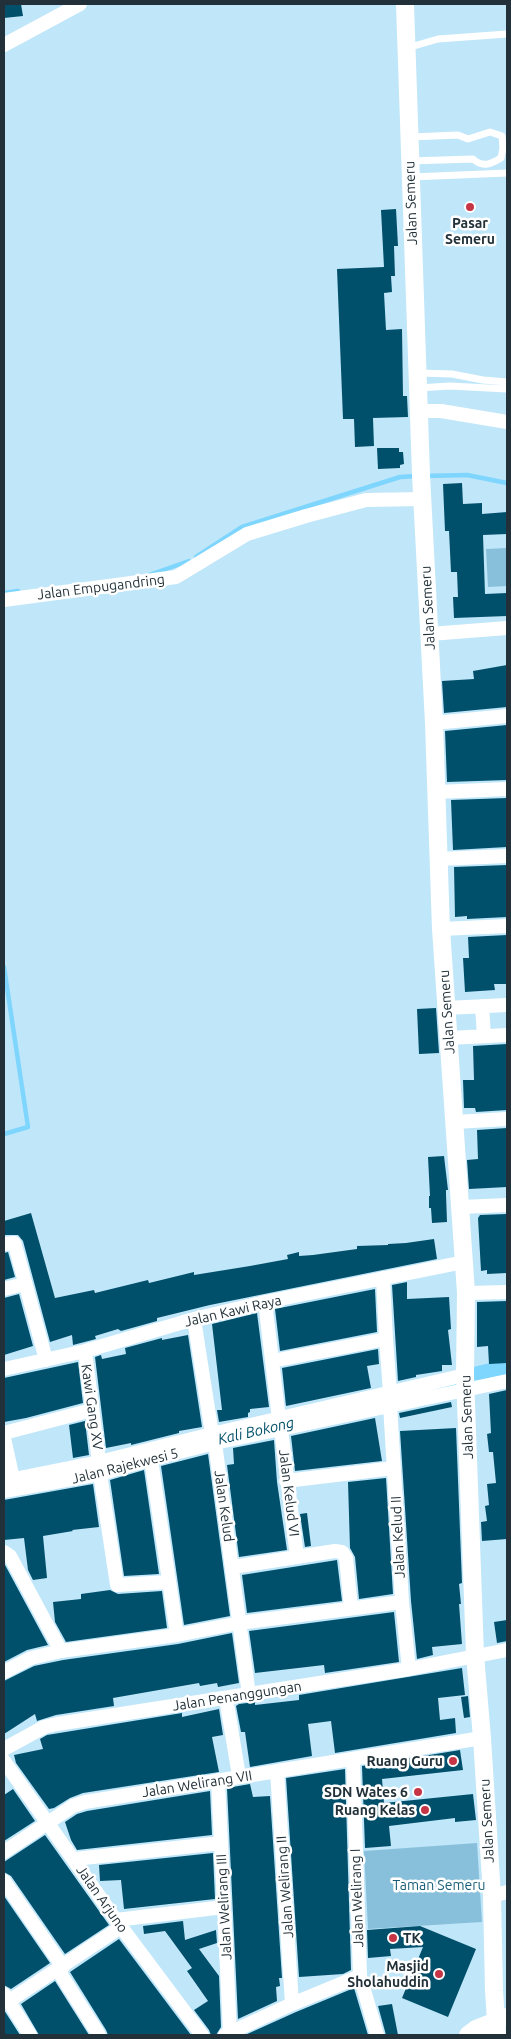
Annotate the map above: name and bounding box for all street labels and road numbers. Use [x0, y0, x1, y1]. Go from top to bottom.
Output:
street label: Jalan Semeru [401, 161, 421, 245]
street label: Jalan Semeru [417, 565, 439, 651]
street label: Jalan Empugandring [36, 571, 166, 603]
street label: Jalan Semeru [436, 969, 458, 1055]
street label: Jalan Kawi Raya [183, 1292, 283, 1330]
street label: Kawi Gang XV [78, 1363, 106, 1451]
street label: Jalan Semeru [457, 1375, 477, 1459]
street label: Jalan Rajekwesi 5 [70, 1445, 180, 1487]
street label: Jalan Kelud VI [275, 1448, 303, 1538]
street label: Jalan Kelud [211, 1469, 237, 1543]
street label: Jalan Kelud II [387, 1495, 409, 1579]
street label: Jalan Penanggungan [171, 1677, 303, 1715]
street label: Jalan Welirang VII [141, 1767, 253, 1801]
street label: Jalan Semeru [476, 1778, 498, 1864]
street label: Jalan Welirang II [273, 1835, 297, 1939]
street label: Jalan Welirang I [347, 1848, 367, 1948]
street label: Jalan Welirang III [213, 1854, 235, 1960]
street label: Jalan Arjuno [73, 1862, 131, 1936]

